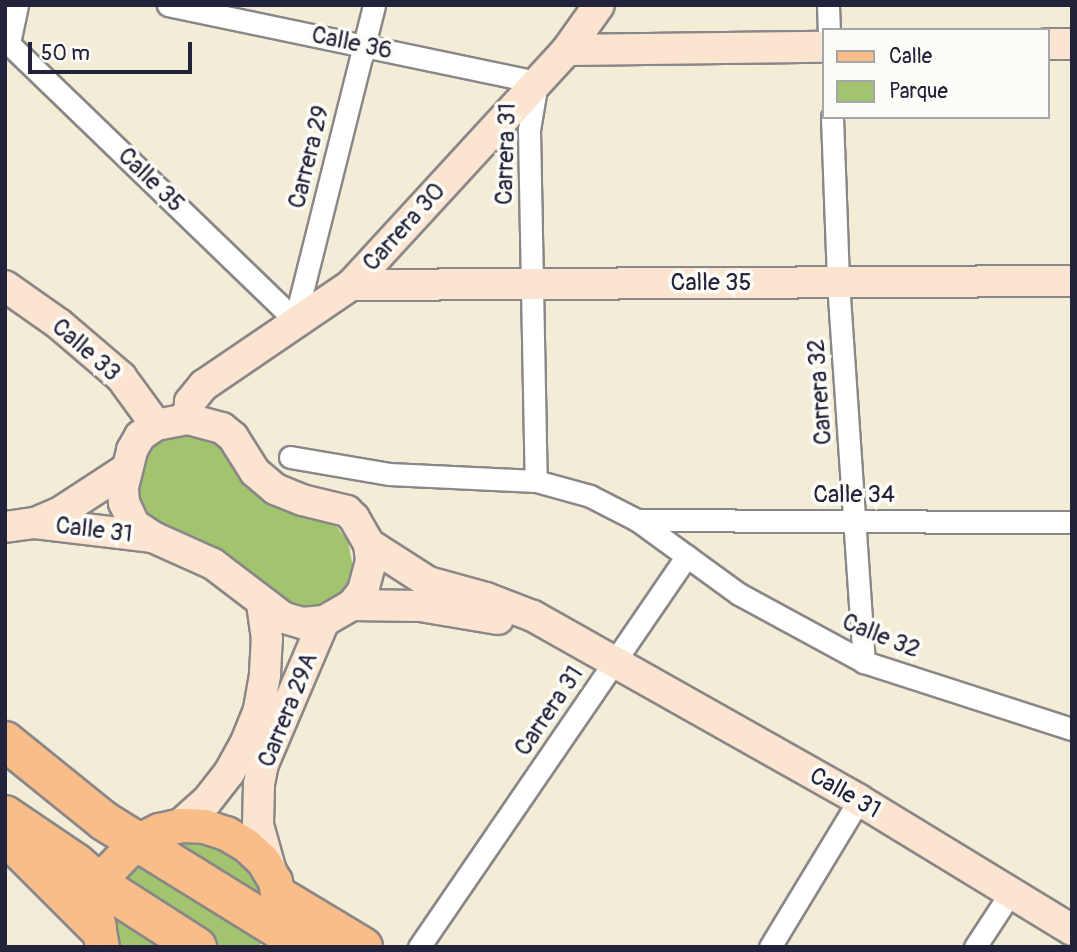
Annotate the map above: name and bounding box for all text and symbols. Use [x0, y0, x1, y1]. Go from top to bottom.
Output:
street label: Calle 36 [309, 20, 395, 66]
scale bar [32, 28, 196, 72]
legend [822, 28, 1049, 119]
text: 50 m [41, 40, 90, 67]
text: Calle [889, 43, 932, 70]
text: Parque [889, 78, 948, 105]
street label: Carrera 29 [282, 102, 336, 212]
street label: Carrera 31 [490, 102, 522, 206]
street label: Calle 35 [112, 142, 190, 218]
street label: Carrera 30 [357, 177, 451, 277]
street label: Calle 35 [671, 269, 751, 297]
street label: Calle 33 [46, 312, 126, 388]
street label: Carrera 32 [802, 338, 838, 446]
street label: Calle 34 [813, 481, 895, 509]
street label: Calle 31 [54, 511, 134, 549]
street label: Calle 32 [838, 607, 924, 665]
street label: Carrera 29A [252, 649, 324, 771]
street label: Carrera 31 [508, 661, 590, 761]
street label: Calle 31 [804, 761, 886, 825]

